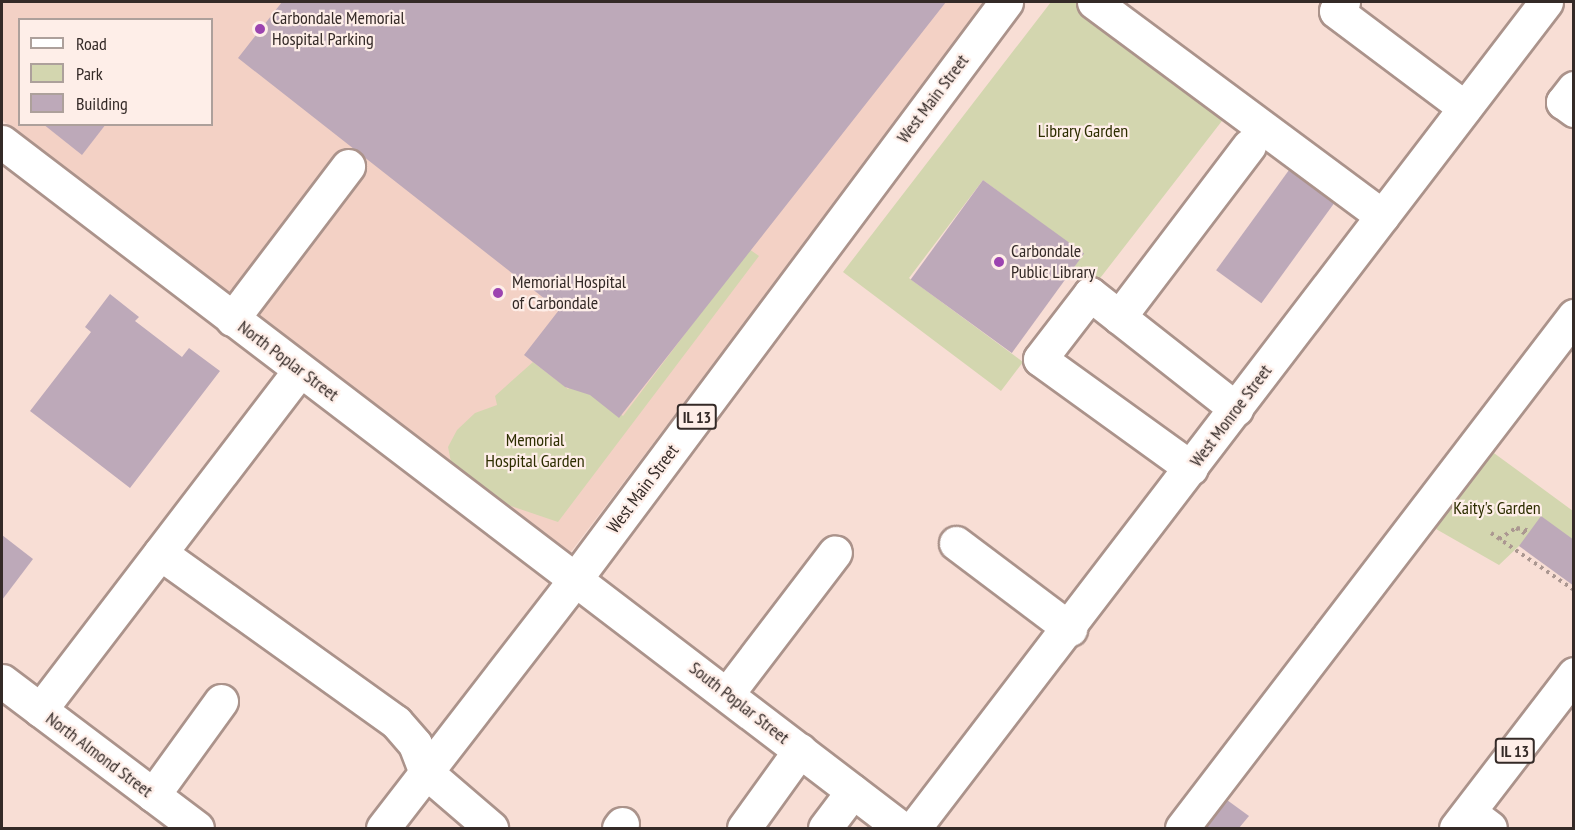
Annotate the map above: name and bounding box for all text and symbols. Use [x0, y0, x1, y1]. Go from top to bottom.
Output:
place label: Carbondale Memorial Hospital Parking [272, 8, 405, 50]
legend [18, 18, 213, 126]
marker: Carbondale Memorial Hospital Parking [253, 22, 267, 36]
text: Road [76, 32, 107, 55]
street label: West Main Street [893, 50, 973, 148]
text: Park [76, 62, 103, 85]
text: Building [76, 92, 128, 115]
park label: Library Garden [1038, 120, 1128, 142]
place label: Carbondale Public Library [1011, 241, 1096, 284]
marker: Carbondale Public Library [992, 255, 1006, 269]
place label: Memorial Hospital of Carbondale [512, 272, 626, 314]
marker: Memorial Hospital of Carbondale [489, 284, 507, 302]
street label: North Poplar Street [234, 316, 342, 406]
street label: West Monroe Street [1186, 361, 1276, 471]
road number: IL 13 [676, 404, 718, 430]
park label: Memorial Hospital Garden [485, 430, 585, 472]
street label: West Main Street [603, 440, 683, 538]
park label: Kaity's Garden [1453, 497, 1541, 519]
street label: South Poplar Street [685, 657, 793, 749]
street label: North Almond Street [41, 708, 157, 802]
road number: IL 13 [1494, 738, 1536, 764]

